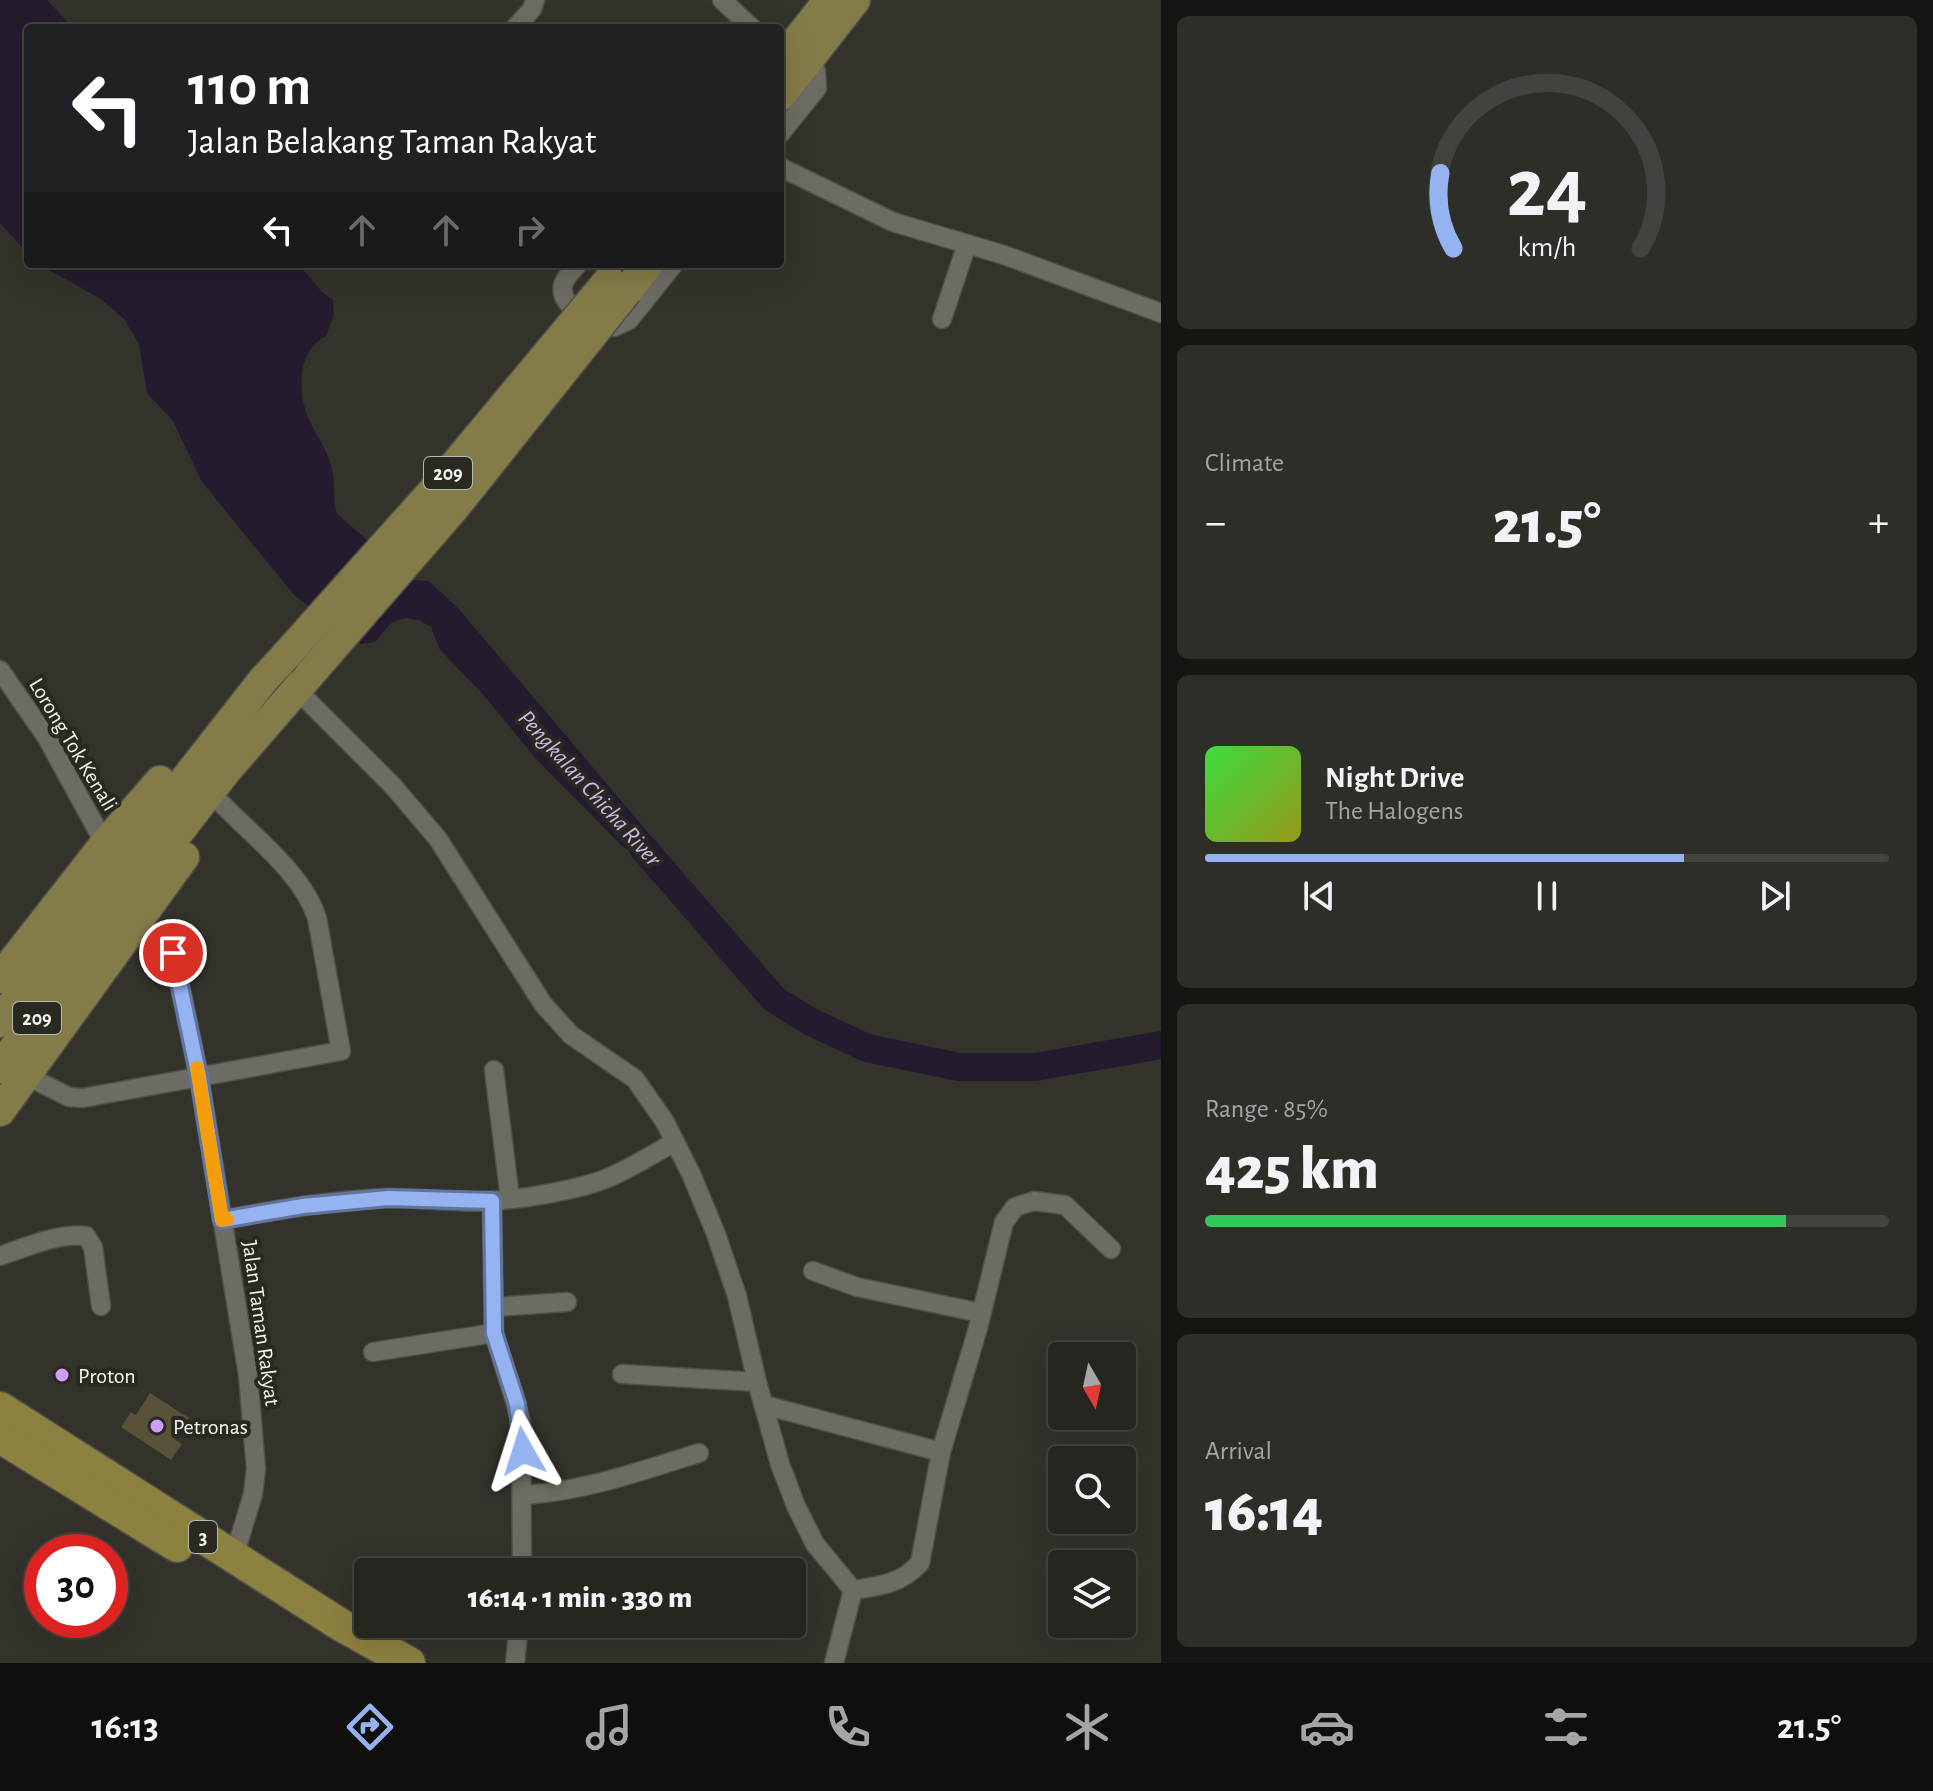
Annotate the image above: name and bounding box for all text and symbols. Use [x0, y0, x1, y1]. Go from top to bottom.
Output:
icon: left [56, 56, 160, 160]
text: 110 m [188, 59, 311, 115]
text: Jalan Belakang Taman Rakyat [188, 124, 596, 160]
text: 24 [1506, 147, 1588, 231]
icon: left [256, 208, 300, 252]
icon: ahead [340, 208, 384, 252]
icon: ahead [424, 208, 468, 252]
icon: right [508, 208, 552, 252]
text: km/h [1518, 233, 1576, 262]
text: Climate [1205, 450, 1284, 476]
road number: 209 [424, 457, 472, 489]
text: 21.5° [1493, 494, 1601, 554]
text: − [1205, 501, 1226, 545]
text: + [1868, 501, 1889, 545]
street label: Lorong Tok Kenali [25, 674, 121, 815]
water label: Pengkalan Chicha River [513, 706, 666, 872]
text: Night Drive [1325, 763, 1464, 793]
text: The Halogens [1325, 798, 1463, 824]
icon: previous [1297, 874, 1341, 918]
icon: pause [1525, 874, 1569, 918]
icon: next [1753, 874, 1797, 918]
pin [139, 919, 207, 987]
icon: arrive [151, 931, 195, 975]
road number: 209 [13, 1002, 61, 1034]
text: Range · 85% [1205, 1096, 1328, 1122]
text: 425 km [1205, 1140, 1379, 1200]
street label: Jalan Taman Rakyat [239, 1239, 284, 1407]
north arrow [1048, 1342, 1136, 1430]
map controls [1048, 1342, 1136, 1638]
place label: Proton [78, 1365, 136, 1387]
marker: Proton [53, 1366, 71, 1384]
position arrow [481, 1409, 565, 1493]
place label: Petronas [173, 1416, 248, 1438]
marker: Petronas [148, 1417, 166, 1435]
text: Arrival [1205, 1438, 1272, 1464]
button: search [1048, 1446, 1136, 1534]
text: 16:14 [1205, 1482, 1323, 1542]
road number: 3 [189, 1521, 217, 1553]
speed limit sign: 30 [24, 1534, 128, 1638]
button: layers [1048, 1550, 1136, 1638]
text: 16:14 · 1 min · 330 m [468, 1583, 692, 1613]
icon: directions [342, 1699, 398, 1755]
icon: music [581, 1699, 637, 1755]
icon: phone [820, 1699, 876, 1755]
icon: climate [1059, 1699, 1115, 1755]
icon: car [1299, 1699, 1355, 1755]
icon: filters [1538, 1699, 1594, 1755]
text: 16:13 [92, 1709, 159, 1745]
text: 21.5° [1777, 1709, 1841, 1745]

